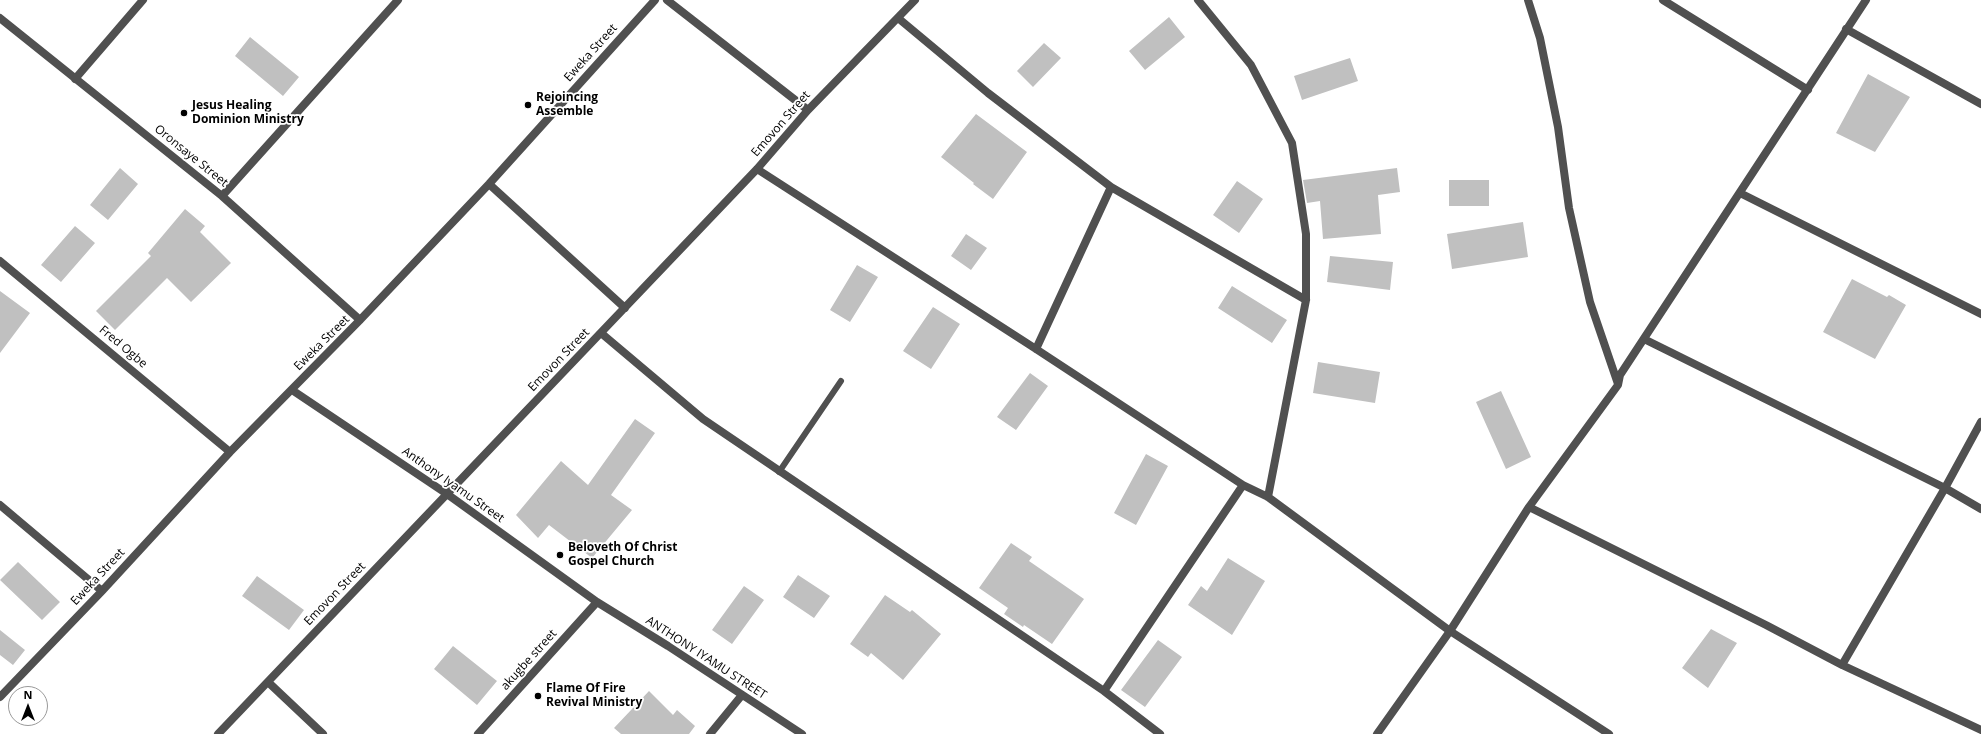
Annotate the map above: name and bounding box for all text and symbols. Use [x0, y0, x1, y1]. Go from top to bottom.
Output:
street label: Eweka Street [561, 21, 621, 85]
street label: Emovon Street [749, 88, 813, 160]
place label: Rejoincing Assemble [536, 91, 598, 119]
place label: Jesus Healing Dominion Ministry [192, 99, 304, 127]
marker: Rejoincing Assemble [523, 100, 533, 110]
marker: Jesus Healing Dominion Ministry [179, 108, 189, 118]
street label: Oronsaye Street [151, 122, 231, 190]
street label: Eweka Street [291, 312, 353, 374]
street label: Fred Ogbe [96, 323, 150, 371]
street label: Emovon Street [525, 325, 593, 395]
street label: Anthony Iyamu Street [399, 444, 507, 526]
place label: Beloveth Of Christ Gospel Church [568, 541, 678, 569]
street label: Eweka Street [68, 546, 128, 608]
marker: Beloveth Of Christ Gospel Church [555, 550, 565, 560]
street label: Emovon Street [301, 559, 369, 629]
street label: ANTHONY IYAMU STREET [643, 614, 769, 702]
street label: akugbe street [498, 627, 560, 693]
place label: Flame Of Fire Revival Ministry [546, 682, 642, 710]
north arrow [8, 686, 48, 726]
text: N [24, 687, 32, 702]
marker: Flame Of Fire Revival Ministry [533, 691, 543, 701]

